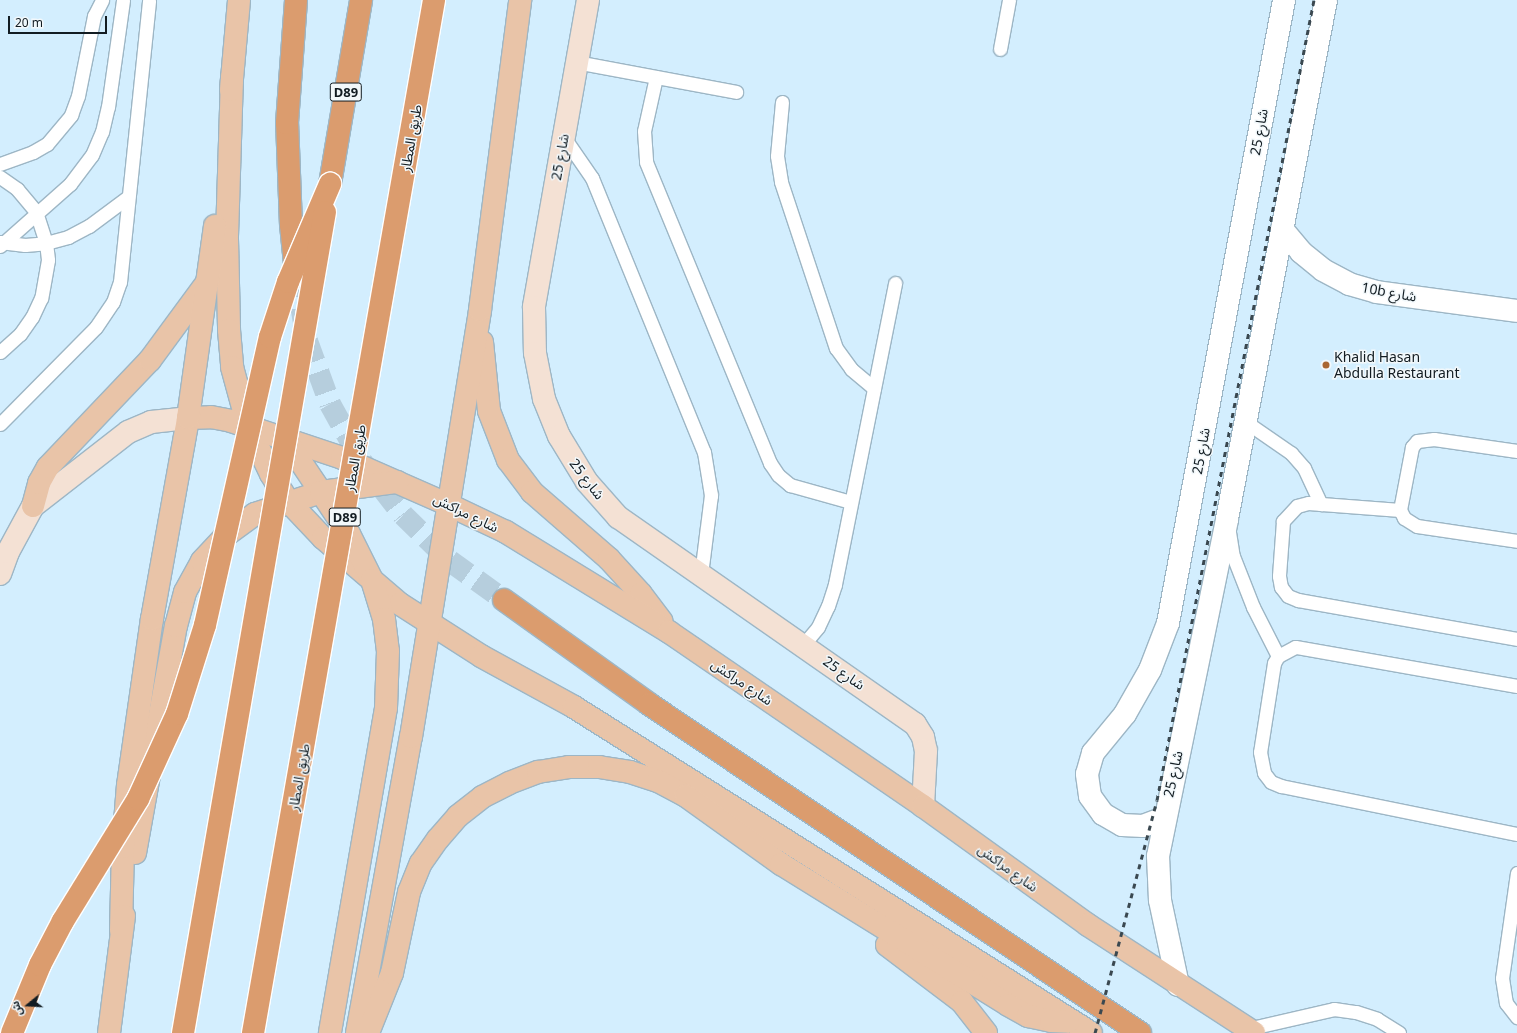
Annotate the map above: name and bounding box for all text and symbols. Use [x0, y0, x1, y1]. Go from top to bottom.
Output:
scale bar [10, 8, 109, 34]
text: 20 m [15, 14, 43, 31]
road number: D89 [329, 81, 363, 103]
street label: طريق المطار [397, 103, 425, 173]
street label: شارع 25 [1247, 107, 1271, 157]
street label: شارع 25 [548, 132, 572, 182]
street label: 10b شارع [1360, 279, 1418, 305]
place label: Khalid Hasan Abdulla Restaurant [1334, 349, 1459, 382]
marker: Khalid Hasan Abdulla Restaurant [1321, 360, 1331, 370]
street label: طريق المطار [341, 423, 369, 493]
street label: شارع 25 [1189, 426, 1213, 476]
street label: شارع 25 [566, 455, 608, 503]
street label: شارع مراكش [431, 490, 501, 536]
road number: D89 [328, 506, 362, 528]
street label: شارع 25 [820, 653, 868, 693]
street label: شارع مراكش [708, 655, 776, 709]
street label: طريق المطار [285, 742, 313, 812]
street label: شارع 25 [1160, 749, 1186, 799]
street label: شارع مراكش [975, 841, 1041, 895]
north arrow [8, 985, 48, 1025]
text: ش [7, 999, 26, 1018]

